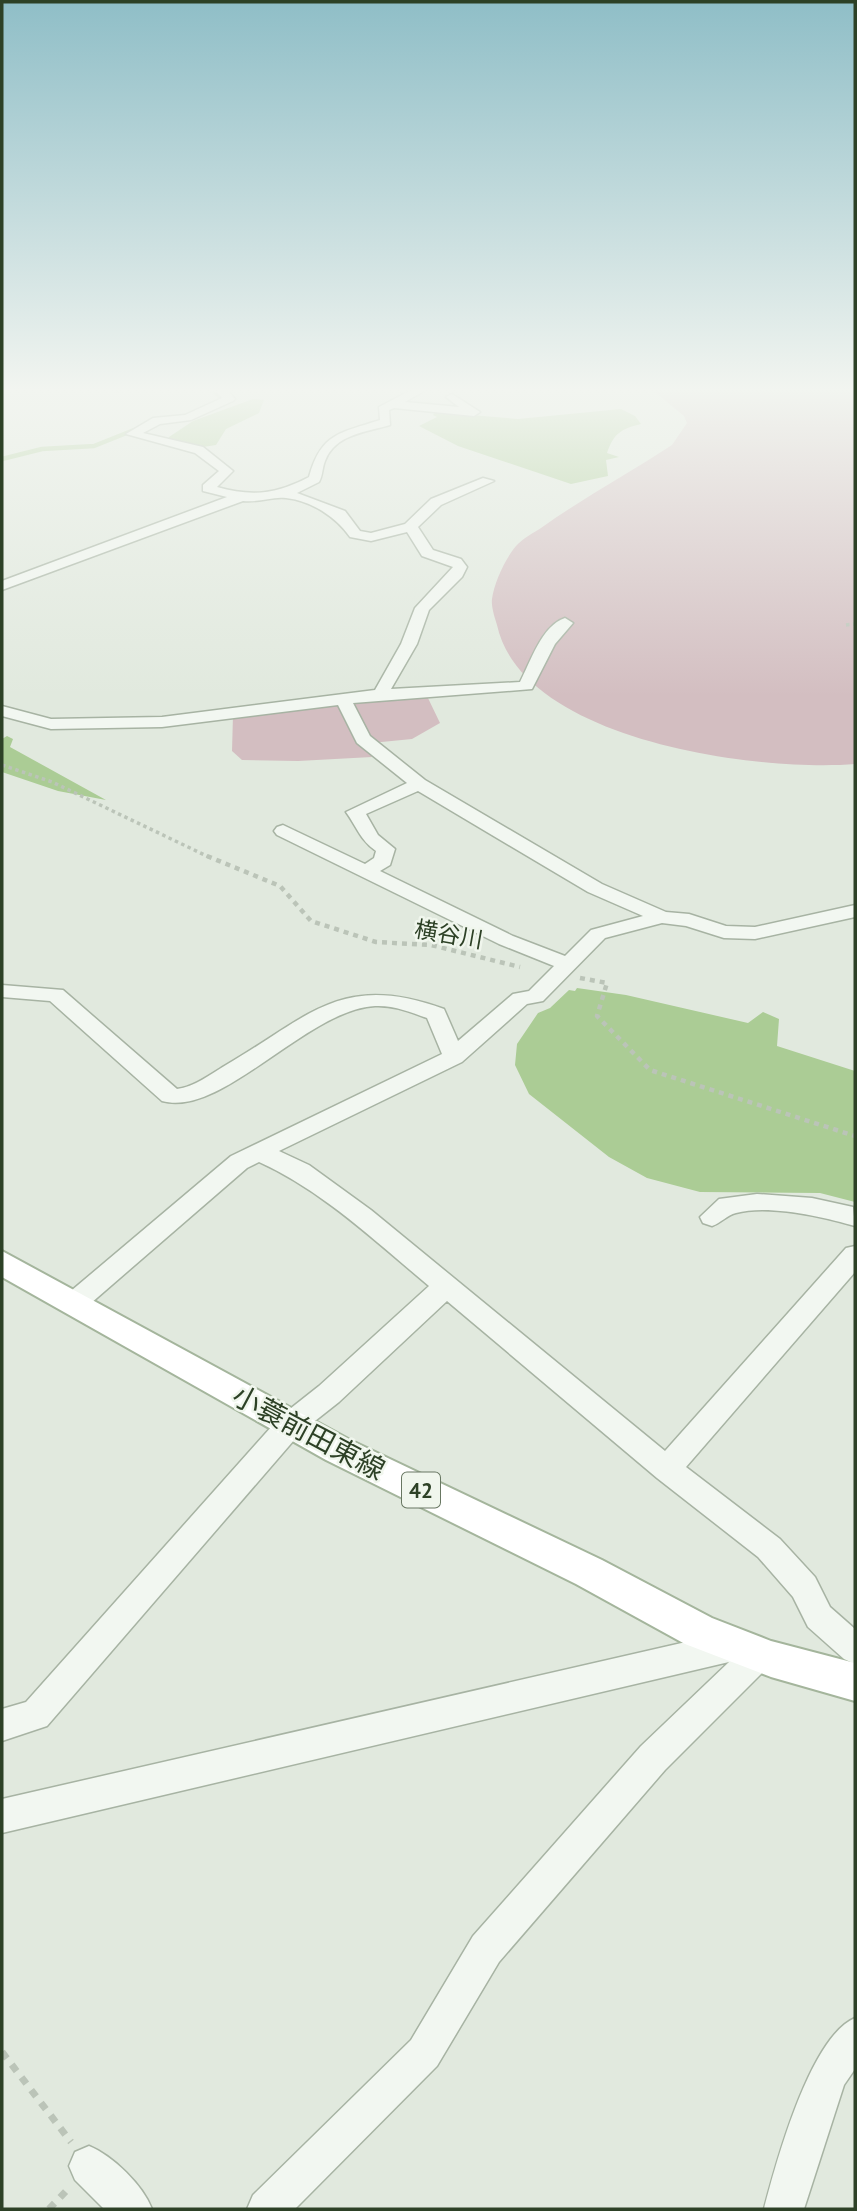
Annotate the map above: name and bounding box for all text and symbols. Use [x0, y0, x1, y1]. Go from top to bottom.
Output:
street label: 横谷川 [413, 914, 485, 954]
street label: 小蓑前田東線 [226, 1376, 392, 1488]
road number: 42 [402, 1472, 440, 1508]

